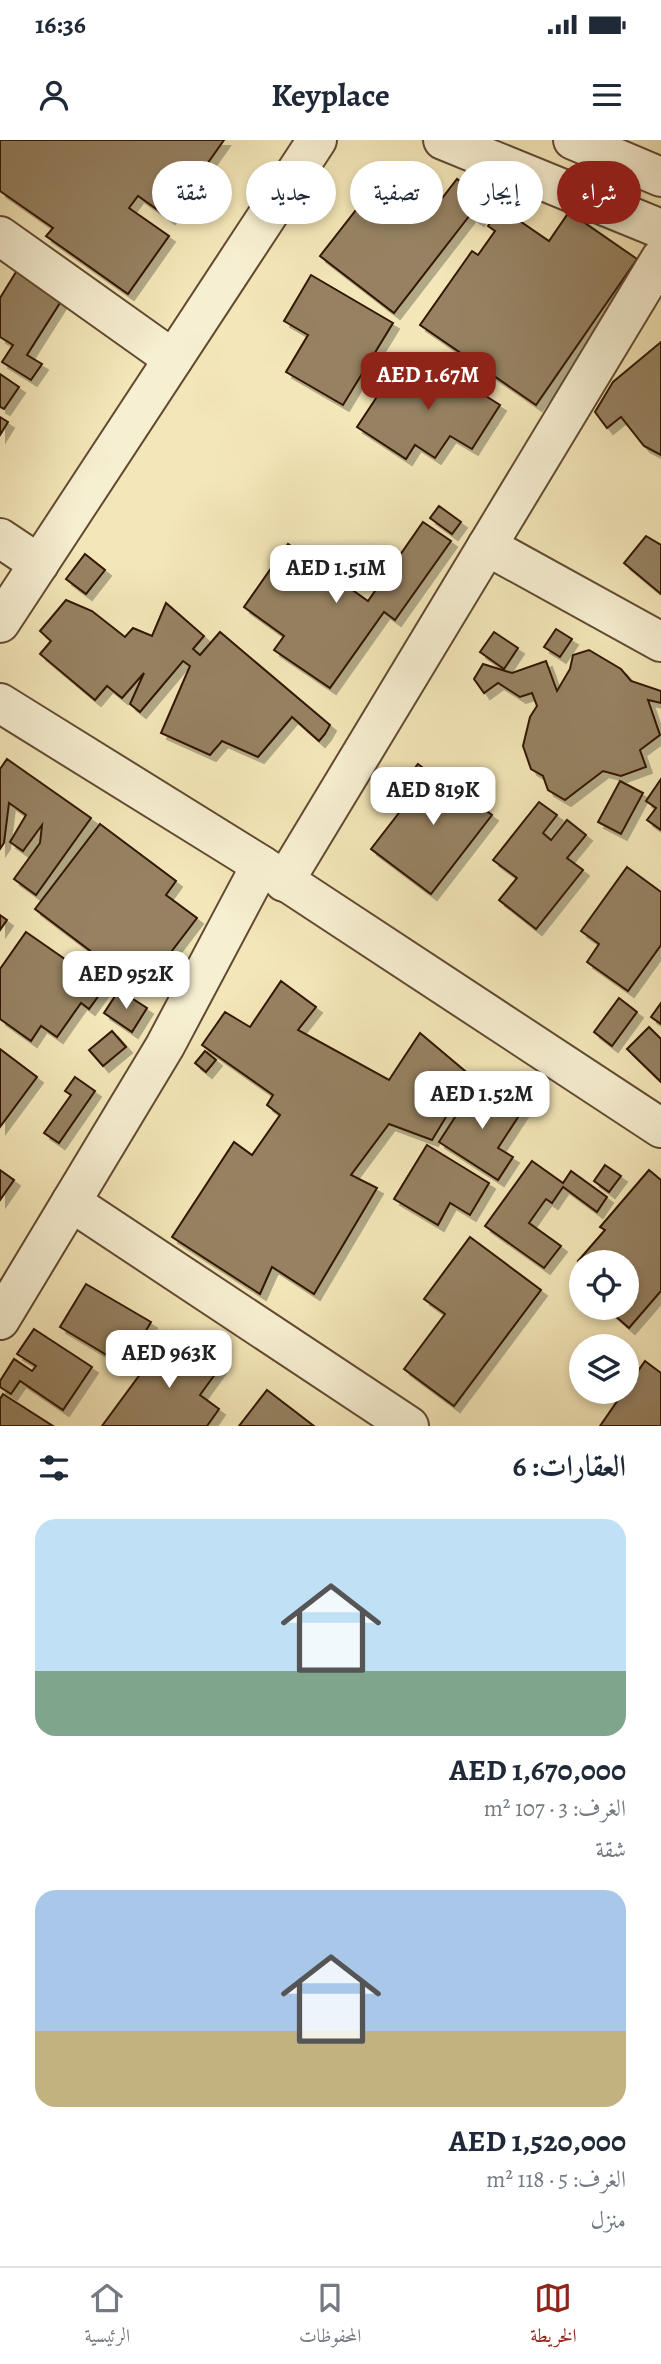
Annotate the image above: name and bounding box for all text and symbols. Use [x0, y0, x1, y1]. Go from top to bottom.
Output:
text: 16:36 [35, 7, 86, 42]
text: Keyplace [271, 73, 390, 117]
icon: person [35, 76, 73, 114]
icon: menu [588, 76, 626, 114]
chip: شقة [152, 161, 232, 224]
chip: جديد [246, 161, 336, 224]
chip: تصفية [350, 161, 443, 224]
chip: إيجار [457, 161, 543, 224]
chip: شراء [557, 161, 641, 224]
pin: AED 1.67M [348, 352, 508, 412]
text: AED 1.67M [377, 359, 479, 390]
pin: AED 1.51M [256, 546, 416, 605]
text: AED 1.51M [286, 552, 386, 583]
pin: AED 819K [361, 768, 505, 827]
text: AED 819K [386, 774, 480, 805]
pin: AED 952K [54, 952, 198, 1011]
text: AED 952K [79, 958, 173, 989]
pin: AED 1.52M [402, 1072, 562, 1131]
text: AED 1.52M [431, 1078, 533, 1109]
map controls [569, 1250, 639, 1404]
button: locate [569, 1250, 639, 1320]
pin: AED 963K [97, 1330, 241, 1390]
button: layers [569, 1334, 639, 1404]
text: AED 963K [122, 1337, 216, 1368]
text: العقارات: 6 [512, 1446, 626, 1486]
icon: filters [35, 1449, 73, 1487]
icon: home [268, 1565, 394, 1691]
text: AED 1,670,000 [449, 1750, 626, 1790]
text: الغرف: 3 · 107 m² [484, 1793, 626, 1824]
text: شقة [596, 1834, 626, 1865]
icon: home [268, 1936, 394, 2062]
text: AED 1,520,000 [449, 2121, 626, 2161]
text: الغرف: 5 · 118 m² [486, 2164, 626, 2195]
text: منزل [591, 2205, 626, 2236]
tab: الرئيسية [84, 2279, 130, 2354]
tab: المحفوظات [299, 2279, 362, 2354]
tab: الخريطة [530, 2279, 577, 2354]

